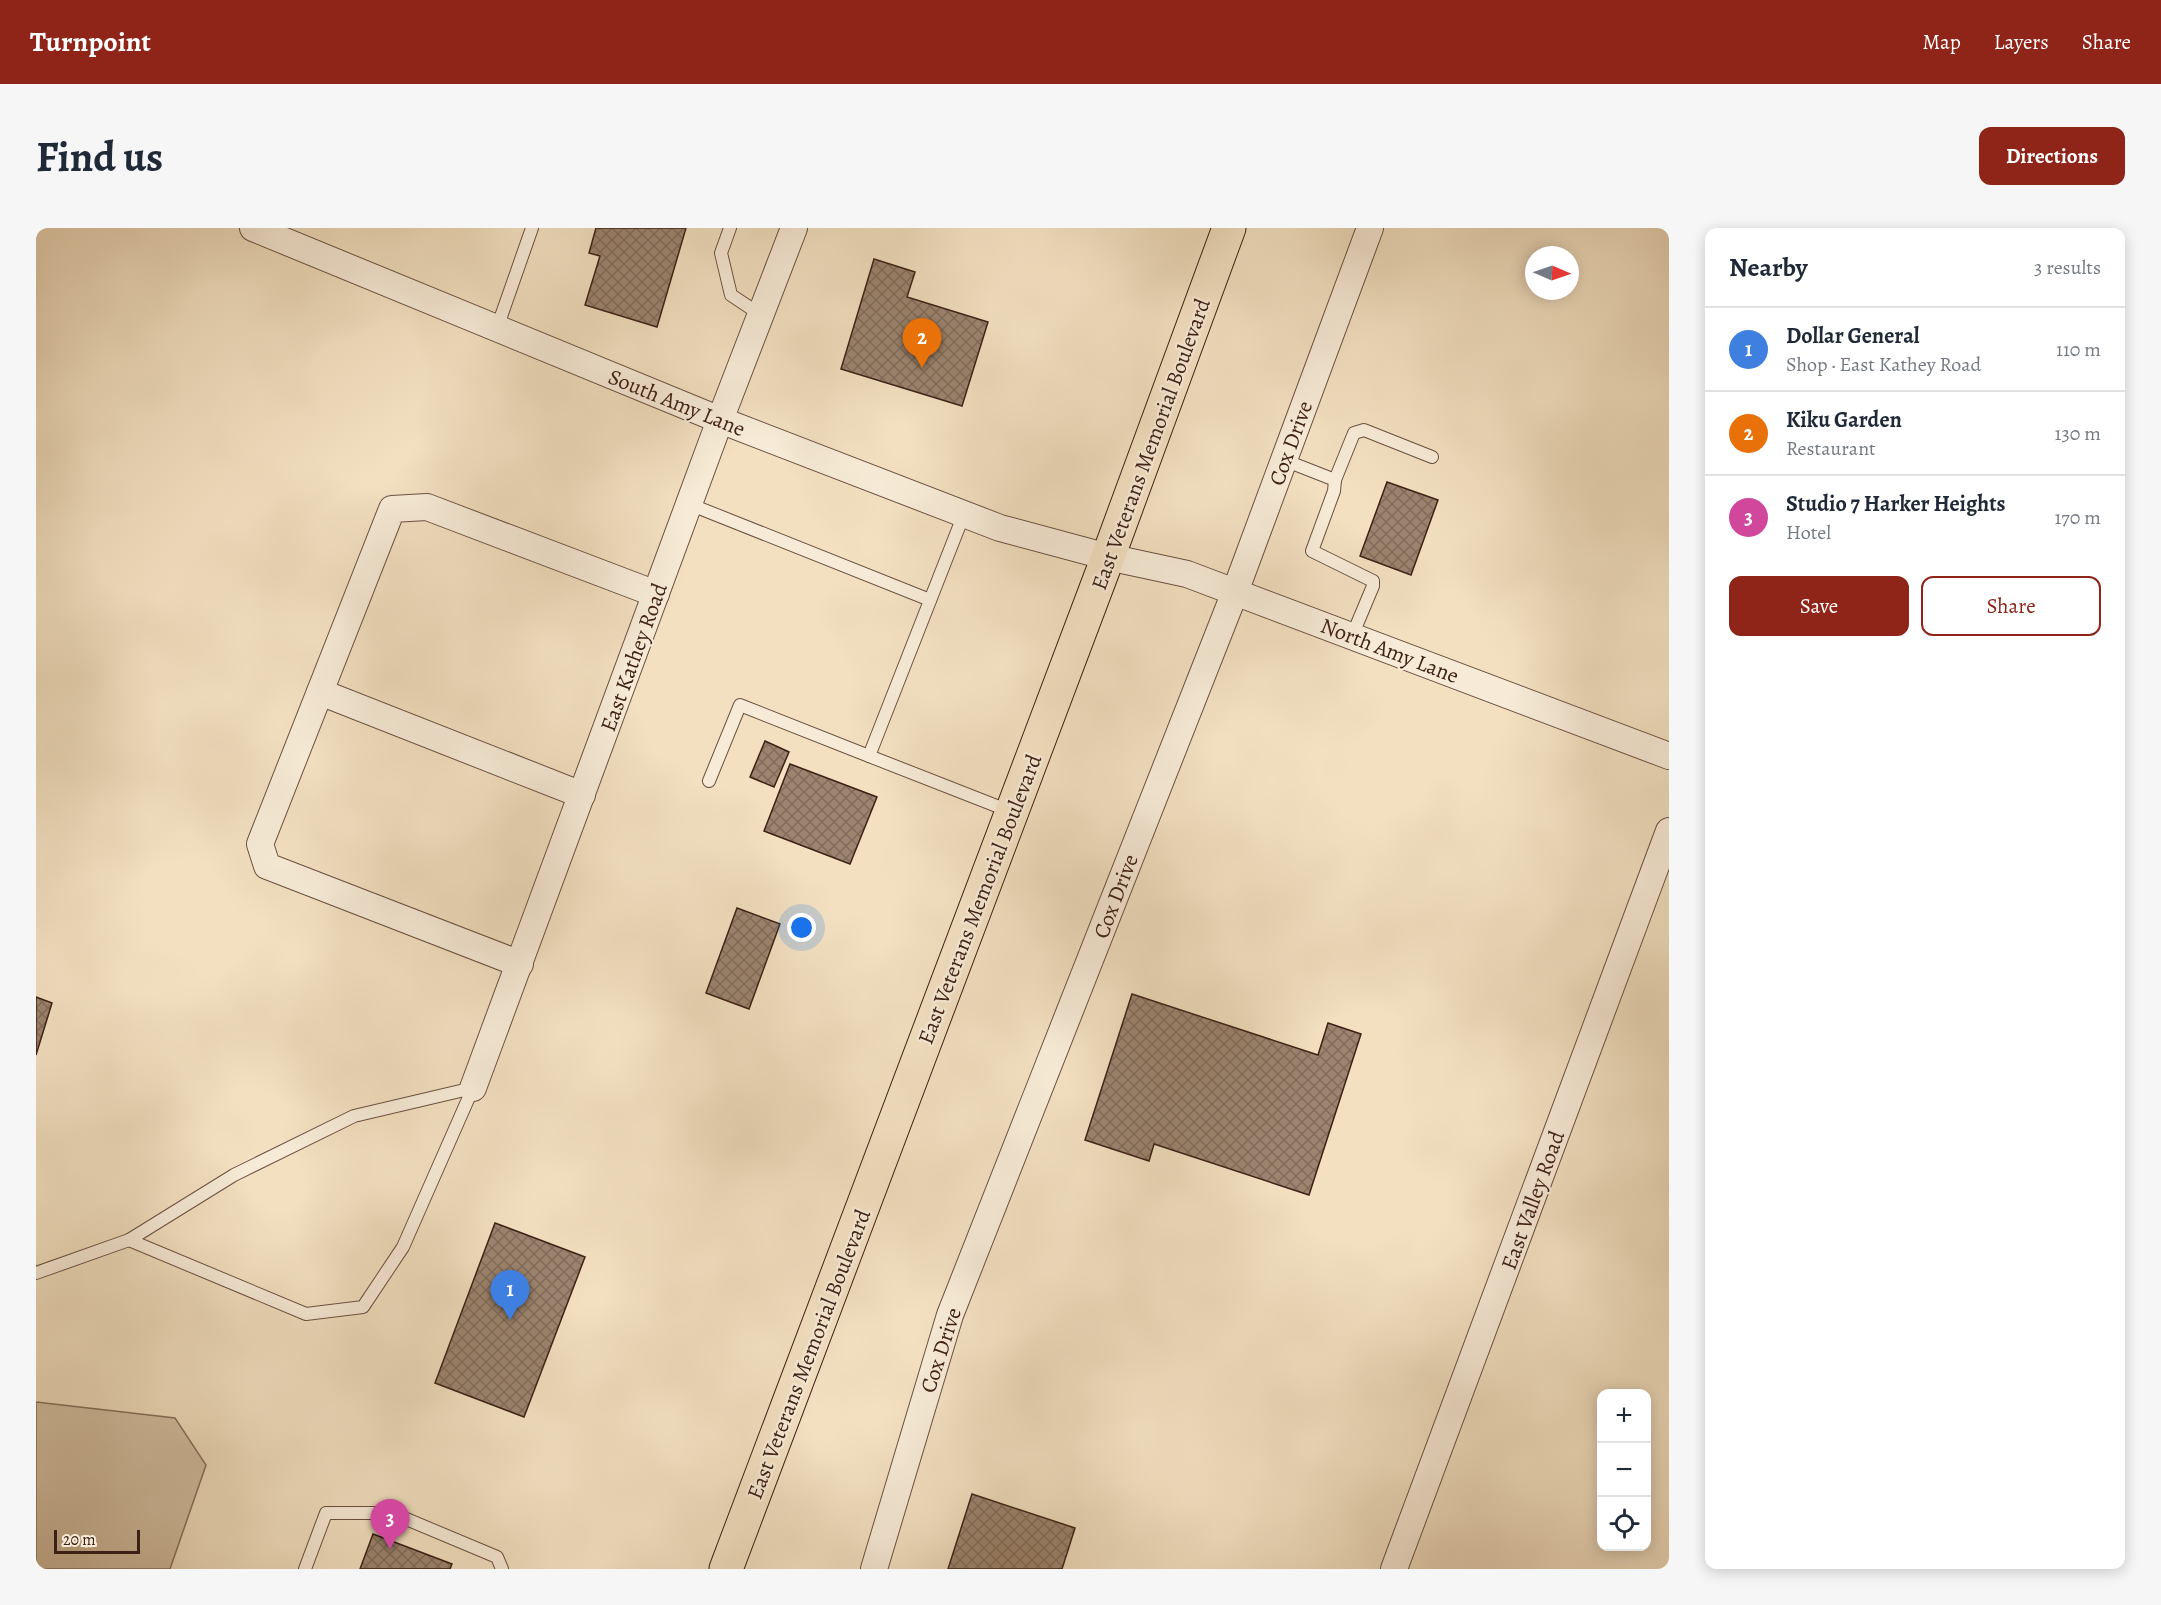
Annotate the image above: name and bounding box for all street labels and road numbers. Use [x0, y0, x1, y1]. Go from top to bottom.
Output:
street label: East Veterans Memorial Boulevard [1084, 294, 1218, 594]
street label: South Amy Lane [604, 362, 750, 444]
street label: Cox Drive [1262, 397, 1320, 490]
street label: East Kathey Road [593, 579, 675, 736]
street label: North Amy Lane [1316, 611, 1463, 691]
street label: East Veterans Memorial Boulevard [911, 750, 1049, 1049]
street label: Cox Drive [1086, 850, 1146, 943]
street label: East Valley Road [1494, 1127, 1572, 1274]
street label: East Veterans Memorial Boulevard [740, 1205, 878, 1504]
street label: Cox Drive [913, 1304, 969, 1397]

